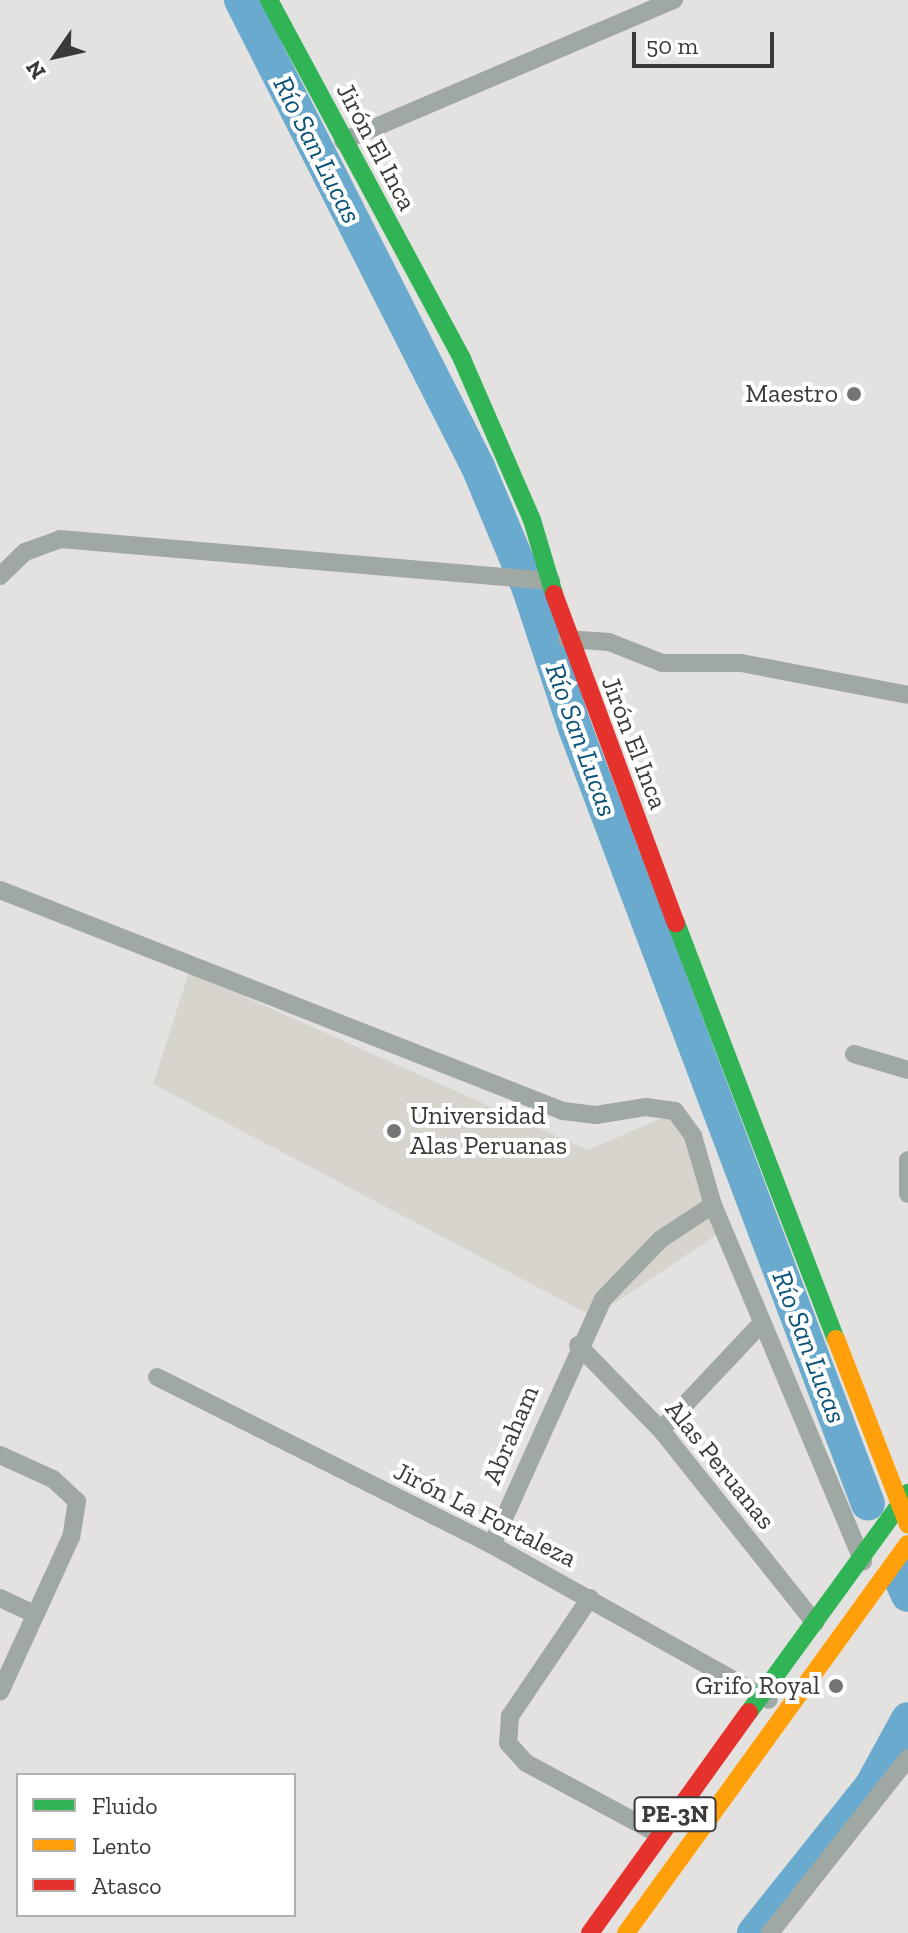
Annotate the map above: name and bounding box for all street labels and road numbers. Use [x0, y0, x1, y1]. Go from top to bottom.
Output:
street label: Jirón El Inca [329, 78, 423, 216]
street label: Jirón El Inca [594, 672, 674, 814]
street label: Abraham [476, 1381, 546, 1489]
street label: Alas Peruanas [658, 1394, 782, 1536]
street label: Jirón La Fortaleza [389, 1456, 581, 1574]
road number: PE-3N [633, 1794, 717, 1834]

